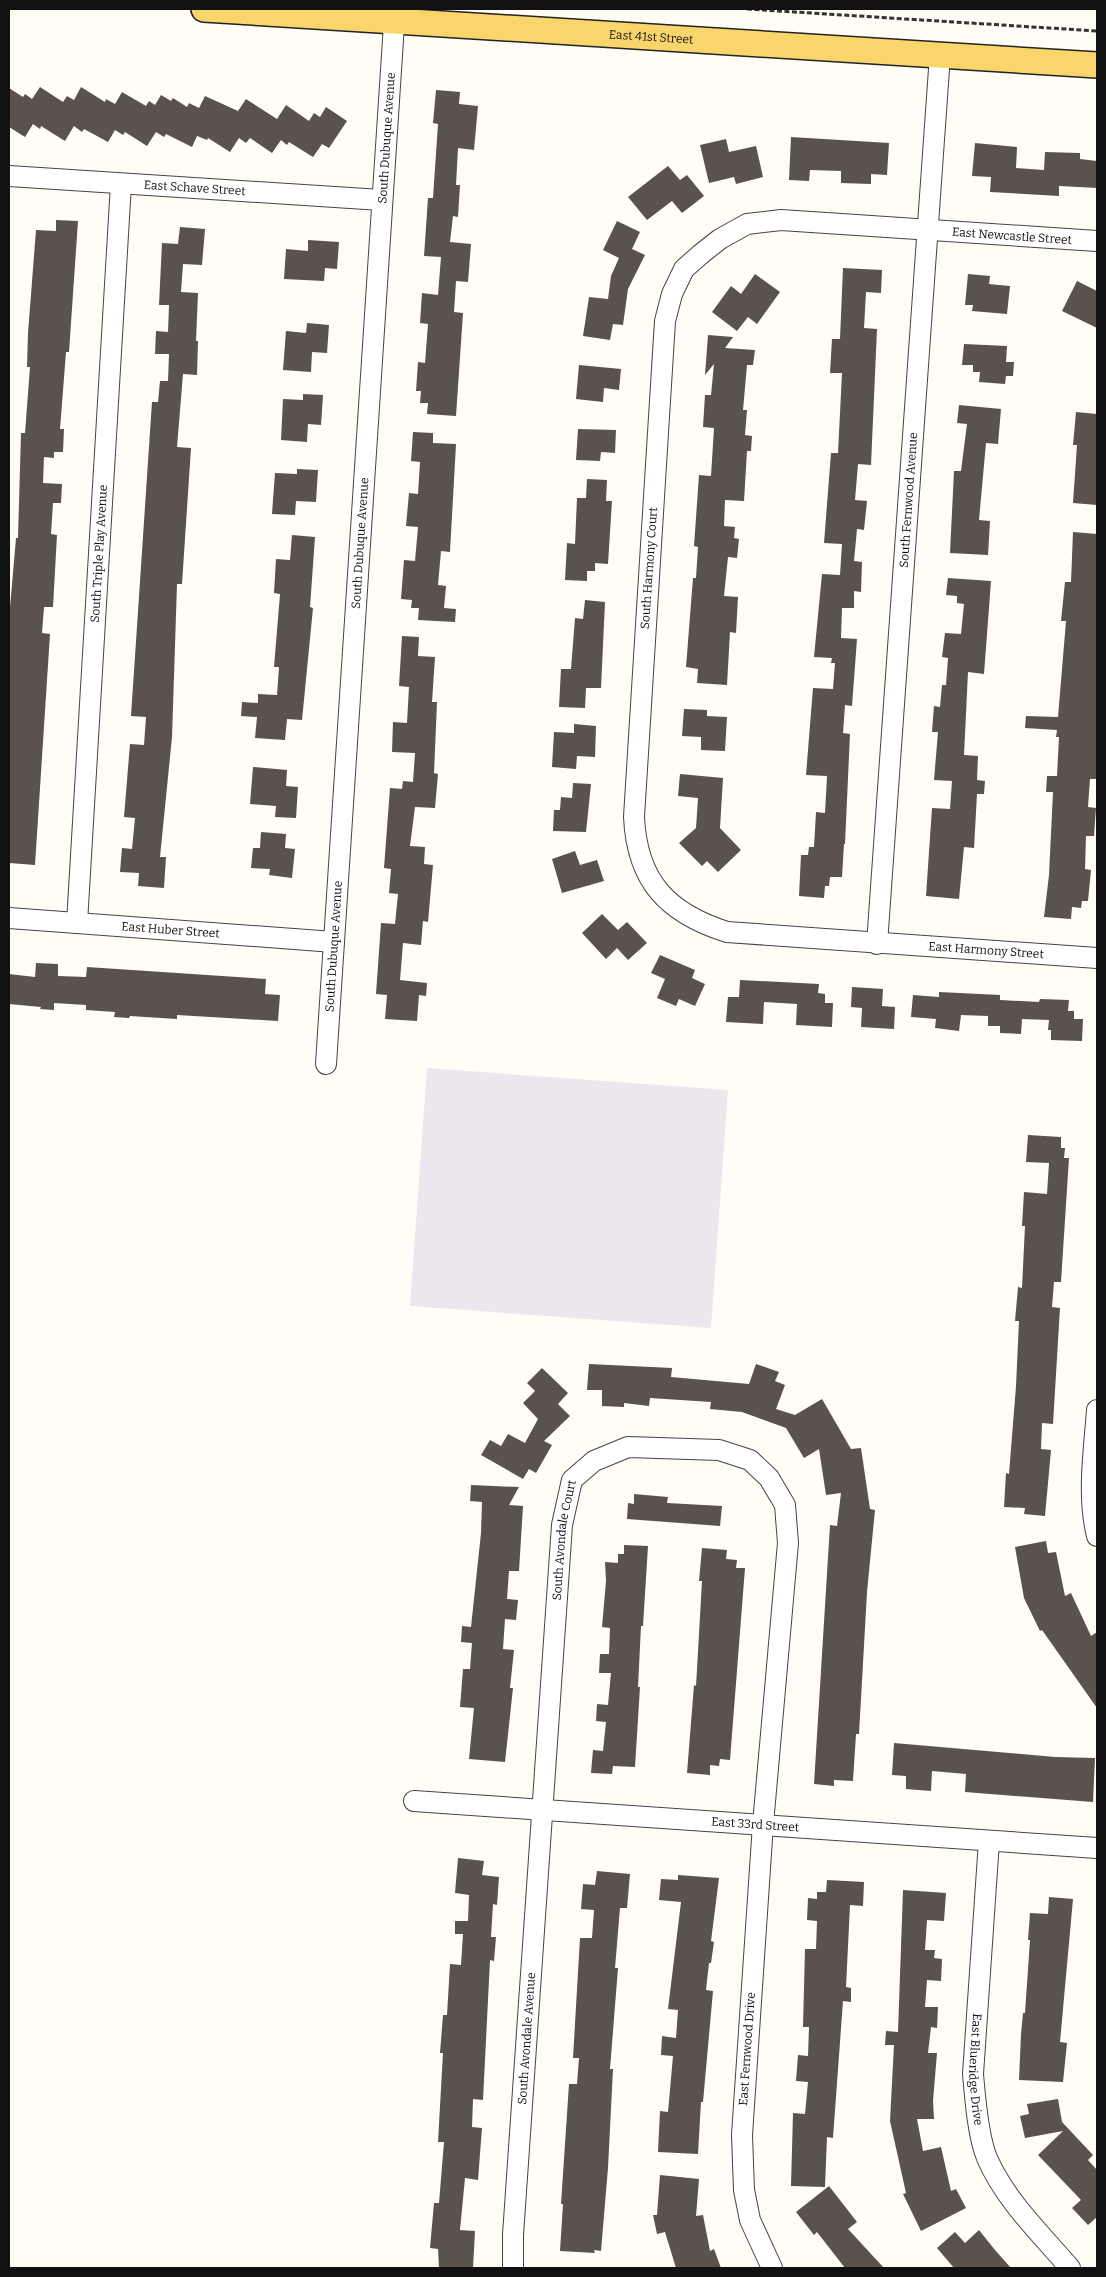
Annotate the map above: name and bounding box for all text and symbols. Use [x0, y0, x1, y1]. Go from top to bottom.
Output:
street label: East 41st Street [608, 27, 694, 47]
street label: South Dubuque Avenue [375, 72, 398, 204]
street label: East Schave Street [143, 178, 247, 198]
street label: East Newcastle Street [952, 225, 1073, 247]
street label: South Fernwood Avenue [897, 432, 920, 568]
street label: South Dubuque Avenue [349, 477, 371, 609]
street label: South Triple Play Avenue [88, 484, 110, 623]
street label: South Harmony Court [638, 506, 660, 629]
street label: South Dubuque Avenue [322, 880, 345, 1012]
street label: East Huber Street [121, 919, 221, 941]
street label: East Harmony Street [928, 939, 1045, 961]
street label: South Avondale Court [550, 1478, 579, 1601]
street label: East 33rd Street [711, 1814, 800, 1835]
street label: South Avondale Avenue [515, 1972, 538, 2105]
street label: East Fernwood Drive [736, 1992, 758, 2106]
street label: East Blueridge Drive [966, 2013, 986, 2127]

